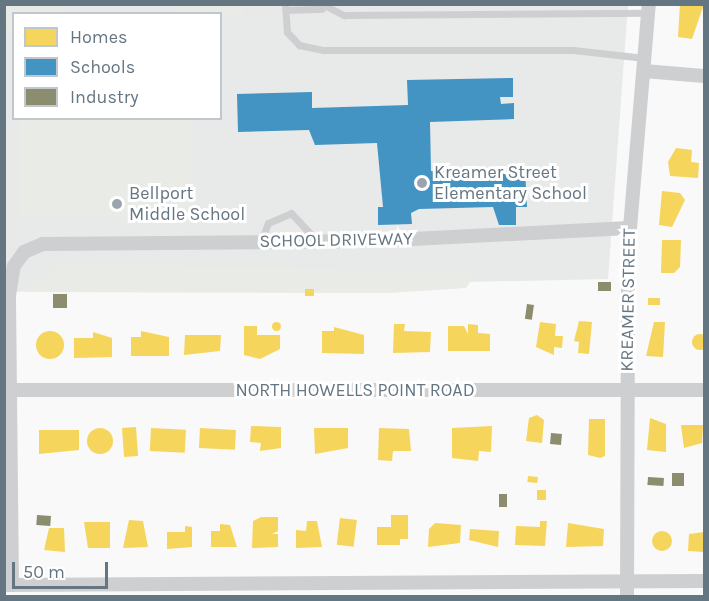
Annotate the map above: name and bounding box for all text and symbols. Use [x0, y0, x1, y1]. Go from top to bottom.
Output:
legend [12, 12, 222, 120]
text: Homes [70, 26, 127, 48]
text: Schools [70, 56, 135, 78]
text: Industry [70, 86, 139, 108]
place label: Kreamer Street Elementary School [434, 162, 587, 204]
marker: Kreamer Street Elementary School [415, 176, 429, 190]
place label: Bellport Middle School [129, 183, 245, 226]
marker: Bellport Middle School [110, 197, 124, 211]
street label: SCHOOL DRIVEWAY [259, 228, 413, 252]
street label: KREAMER STREET [616, 228, 640, 372]
street label: NORTH HOWELLS POINT ROAD [235, 379, 475, 401]
scale bar [15, 550, 111, 588]
text: 50 m [23, 561, 65, 583]

